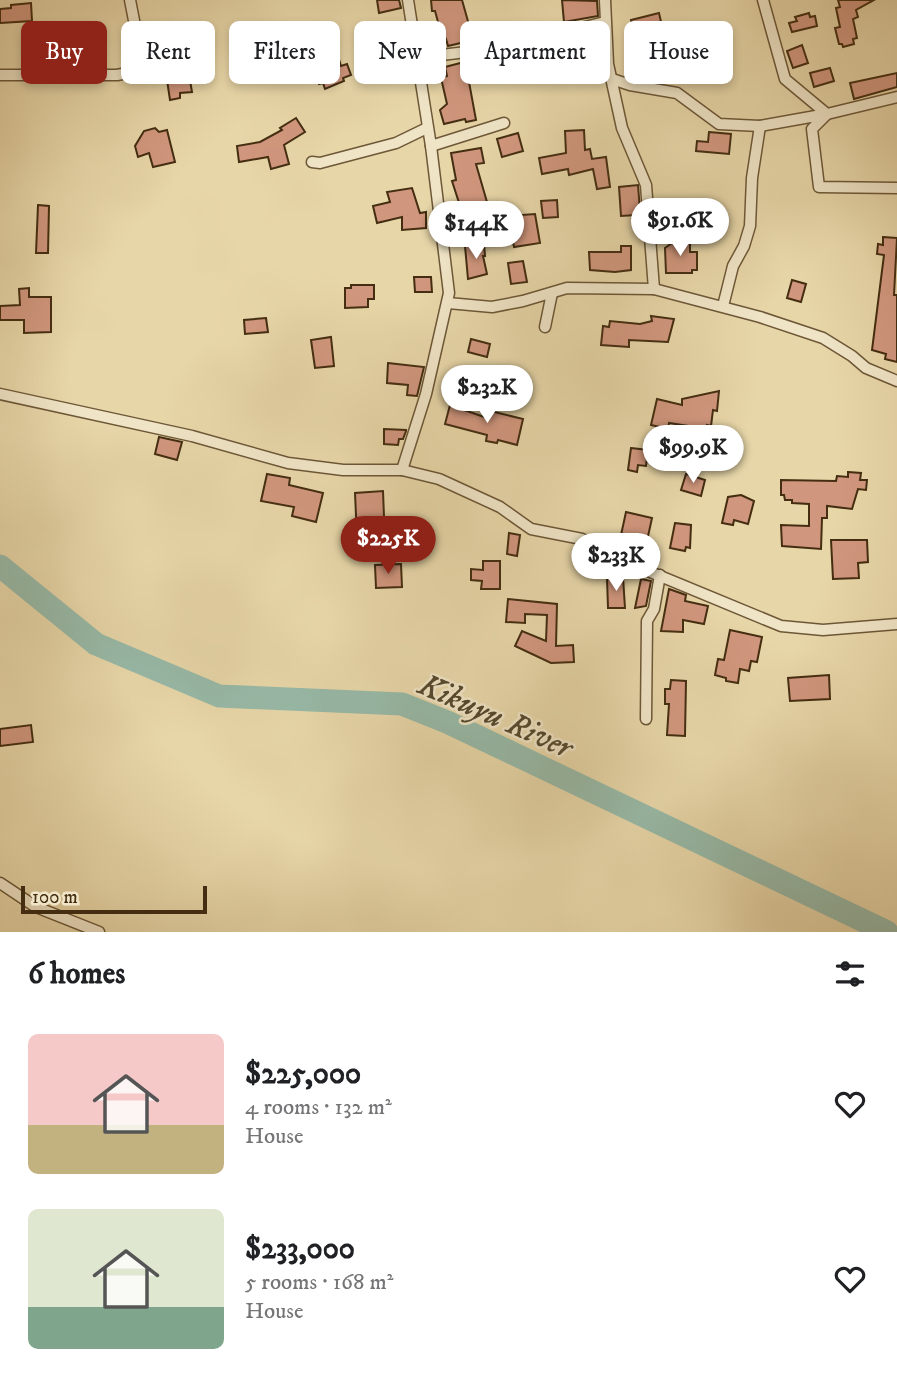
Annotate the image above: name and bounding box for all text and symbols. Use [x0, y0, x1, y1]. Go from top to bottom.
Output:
chip: Buy [21, 21, 107, 84]
chip: Rent [121, 21, 215, 84]
chip: Filters [229, 21, 340, 84]
chip: New [354, 21, 446, 84]
chip: Apartment [460, 21, 610, 84]
chip: House [624, 21, 733, 84]
pin: $91.6K [623, 198, 737, 258]
pin: $144K [427, 202, 525, 261]
text: $91.6K [647, 206, 713, 235]
text: $144K [444, 209, 508, 238]
pin: $232K [438, 366, 536, 425]
text: $232K [457, 373, 517, 402]
pin: $99.9K [636, 426, 750, 485]
text: $99.9K [659, 433, 727, 462]
pin: $225K [339, 516, 437, 576]
text: $225K [357, 524, 419, 553]
pin: $233K [567, 534, 665, 593]
text: $233K [587, 541, 645, 570]
water label: Kikuyu River [411, 665, 581, 770]
scale bar [21, 883, 206, 915]
text: 100 m [32, 886, 78, 909]
icon: filters [831, 955, 869, 993]
text: 6 homes [28, 956, 125, 993]
text: $225,000 [245, 1056, 361, 1093]
icon: home [84, 1062, 168, 1146]
icon: heart [831, 1085, 869, 1123]
text: 4 rooms · 132 m² [245, 1093, 392, 1122]
text: House [245, 1122, 303, 1151]
text: $233,000 [245, 1231, 355, 1268]
icon: home [84, 1237, 168, 1321]
icon: heart [831, 1260, 869, 1298]
text: 5 rooms · 168 m² [245, 1268, 393, 1297]
text: House [245, 1297, 303, 1326]

